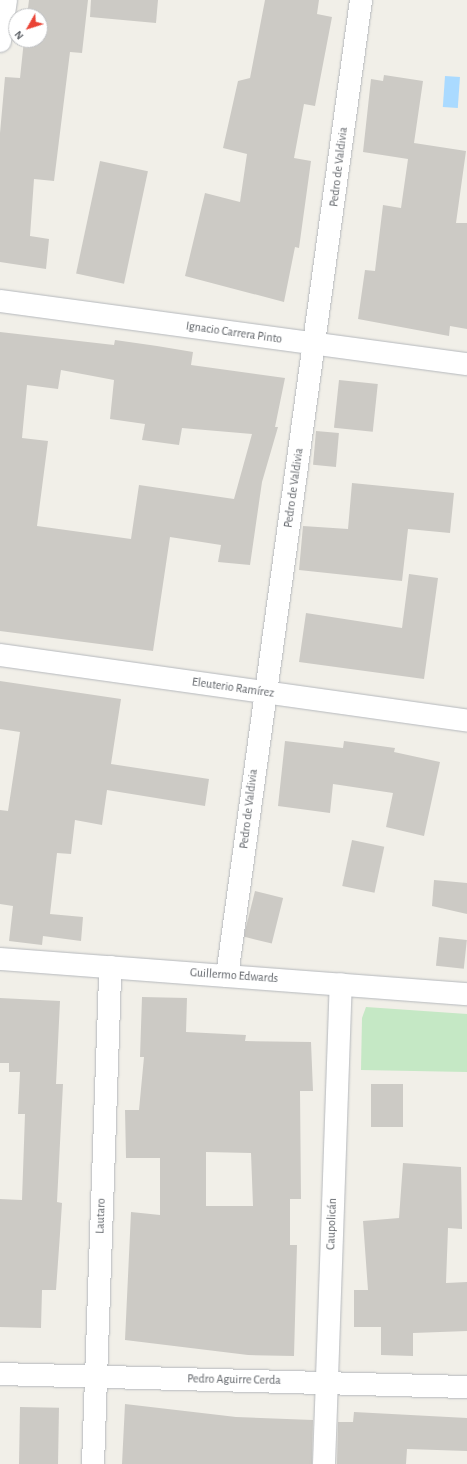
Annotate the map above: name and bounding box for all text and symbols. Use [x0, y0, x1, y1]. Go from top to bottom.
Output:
north arrow [8, 8, 48, 48]
text: N [12, 29, 26, 42]
street label: Pedro de Valdivia [327, 126, 351, 208]
street label: Ignacio Carrera Pinto [185, 319, 283, 347]
street label: Pedro de Valdivia [281, 447, 307, 529]
street label: Eleuterio Ramírez [191, 675, 275, 701]
street label: Pedro de Valdivia [237, 768, 261, 850]
street label: Guillermo Edwards [189, 966, 279, 986]
street label: Lautaro [93, 1198, 109, 1234]
street label: Caupolicán [324, 1198, 340, 1250]
street label: Pedro Aguirre Cerda [187, 1372, 281, 1388]

